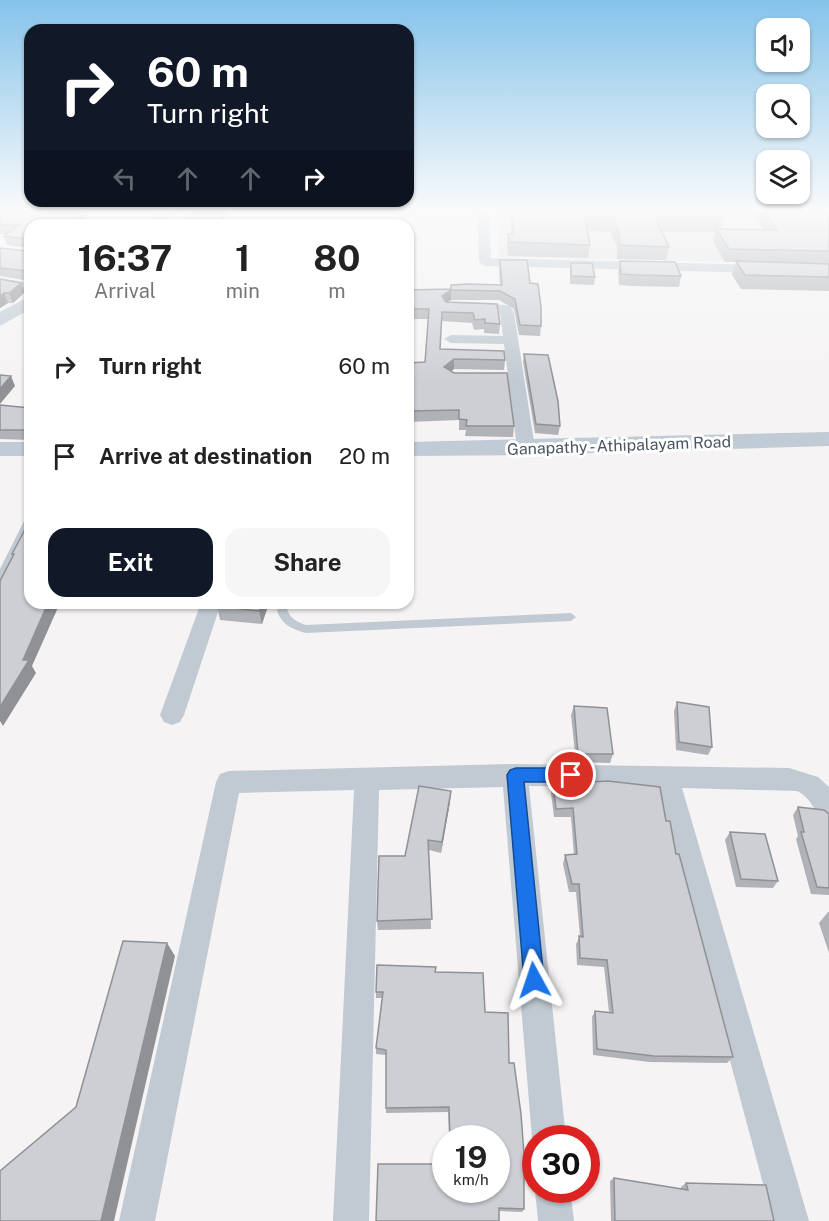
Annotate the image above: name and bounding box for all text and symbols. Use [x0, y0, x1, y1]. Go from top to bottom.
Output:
map controls [756, 18, 810, 204]
button: sound [756, 18, 810, 72]
text: 60 m [147, 47, 249, 96]
icon: right [48, 48, 126, 126]
button: search [756, 84, 810, 138]
text: Turn right [147, 97, 270, 129]
button: layers [756, 150, 810, 204]
icon: left [108, 162, 141, 195]
icon: ahead [171, 162, 204, 195]
icon: ahead [234, 162, 267, 195]
icon: right [297, 162, 330, 195]
text: 16:37 [78, 237, 172, 279]
text: 1 [235, 237, 250, 279]
text: 80 [313, 237, 360, 279]
text: Arrival [94, 279, 156, 303]
text: min [226, 279, 260, 303]
text: m [328, 279, 345, 303]
icon: right [48, 350, 81, 383]
text: Turn right [99, 353, 202, 379]
text: 60 m [339, 353, 390, 379]
street label: Ganapathy - Athipalayam Road [507, 432, 731, 459]
icon: arrive [48, 440, 81, 473]
text: Arrive at destination [99, 443, 312, 469]
text: 20 m [339, 443, 390, 469]
button: Exit [48, 528, 213, 597]
button: Share [225, 528, 390, 597]
pin [545, 749, 596, 800]
icon: arrive [554, 758, 587, 791]
position arrow [502, 948, 566, 1012]
speed limit sign: 30 [522, 1125, 600, 1203]
text: 19 [455, 1139, 487, 1175]
text: km/h [453, 1171, 489, 1188]

